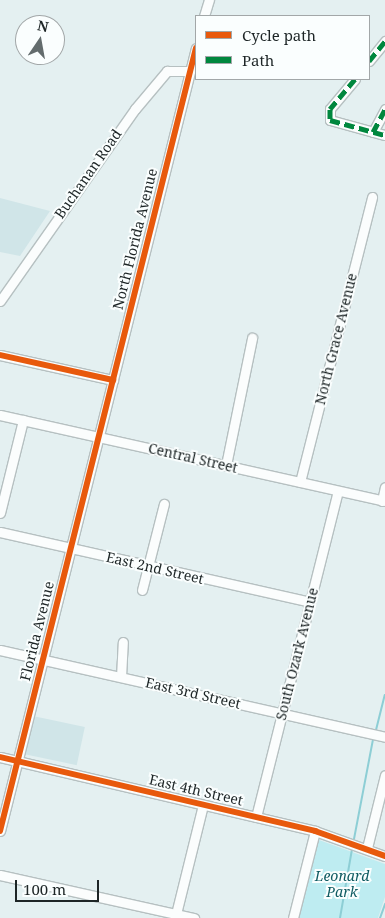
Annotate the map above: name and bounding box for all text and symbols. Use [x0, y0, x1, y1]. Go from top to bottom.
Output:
north arrow [15, 15, 65, 65]
text: N [36, 15, 50, 36]
legend [195, 15, 370, 80]
text: Cycle path [242, 25, 316, 45]
text: Path [242, 50, 274, 70]
street label: Buchanan Road [51, 126, 125, 222]
street label: North Florida Avenue [109, 167, 161, 311]
street label: North Grace Avenue [312, 271, 360, 407]
street label: Central Street [147, 440, 239, 476]
street label: East 2nd Street [105, 549, 205, 587]
street label: Florida Avenue [17, 580, 57, 682]
street label: South Ozark Avenue [272, 586, 322, 722]
street label: East 3rd Street [144, 674, 242, 712]
street label: East 4th Street [147, 771, 245, 809]
park label: Leonard Park [315, 868, 369, 900]
scale bar [18, 870, 101, 902]
text: 100 m [23, 879, 66, 899]

